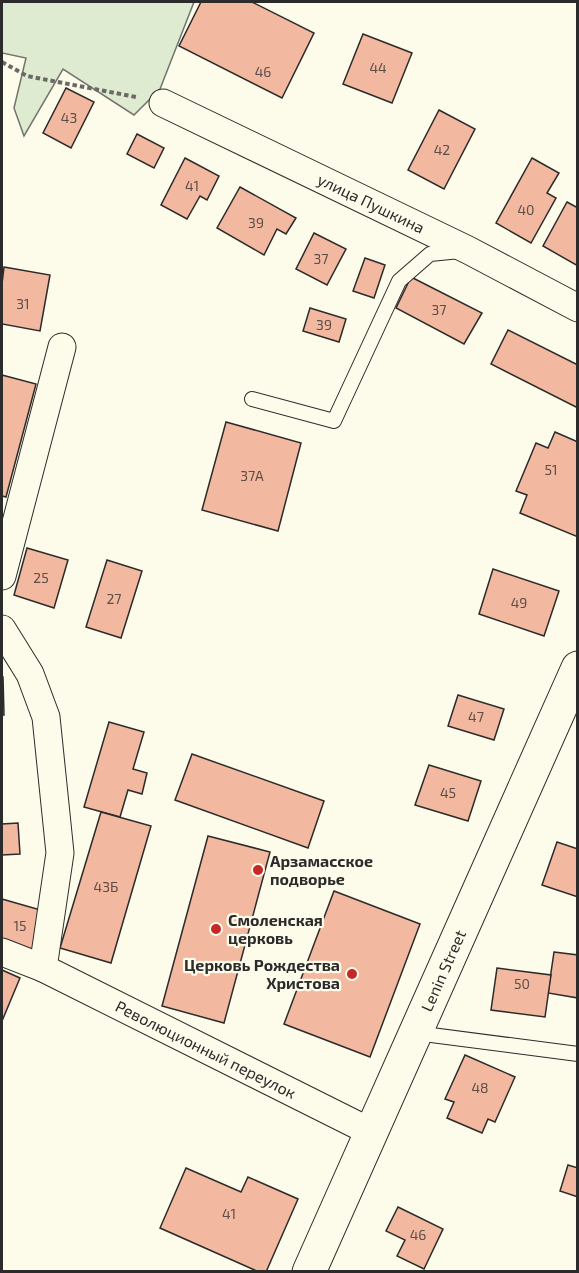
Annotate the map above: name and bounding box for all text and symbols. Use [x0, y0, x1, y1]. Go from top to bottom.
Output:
house number: 44 [369, 59, 387, 76]
house number: 46 [255, 63, 271, 80]
house number: 43 [61, 109, 77, 126]
house number: 42 [434, 141, 450, 158]
street label: улица Пушкина [314, 169, 428, 237]
house number: 41 [185, 177, 199, 194]
house number: 40 [517, 201, 535, 218]
house number: 39 [248, 214, 264, 231]
house number: 37 [314, 250, 328, 267]
house number: 31 [16, 295, 30, 312]
house number: 37 [432, 301, 446, 318]
house number: 39 [316, 316, 332, 333]
house number: 51 [544, 461, 558, 478]
house number: 37А [240, 467, 264, 484]
house number: 25 [33, 569, 49, 586]
house number: 27 [106, 590, 122, 607]
house number: 49 [511, 594, 527, 611]
house number: 47 [468, 708, 484, 725]
house number: 45 [440, 784, 456, 801]
place label: Арзамасское подворье [270, 851, 373, 888]
marker: Арзамасское подворье [251, 863, 265, 877]
house number: 43Б [94, 878, 118, 895]
place label: Смоленская церковь [228, 910, 323, 947]
house number: 15 [13, 917, 27, 934]
marker: Смоленская церковь [209, 922, 223, 936]
street label: Lenin Street [416, 927, 469, 1014]
place label: Церковь Рождества Христова [184, 955, 340, 992]
marker: Церковь Рождества Христова [345, 967, 359, 981]
house number: 50 [514, 975, 530, 992]
street label: Революционный переулок [113, 996, 300, 1102]
house number: 48 [471, 1079, 489, 1096]
house number: 41 [222, 1205, 236, 1222]
house number: 46 [410, 1226, 426, 1243]

